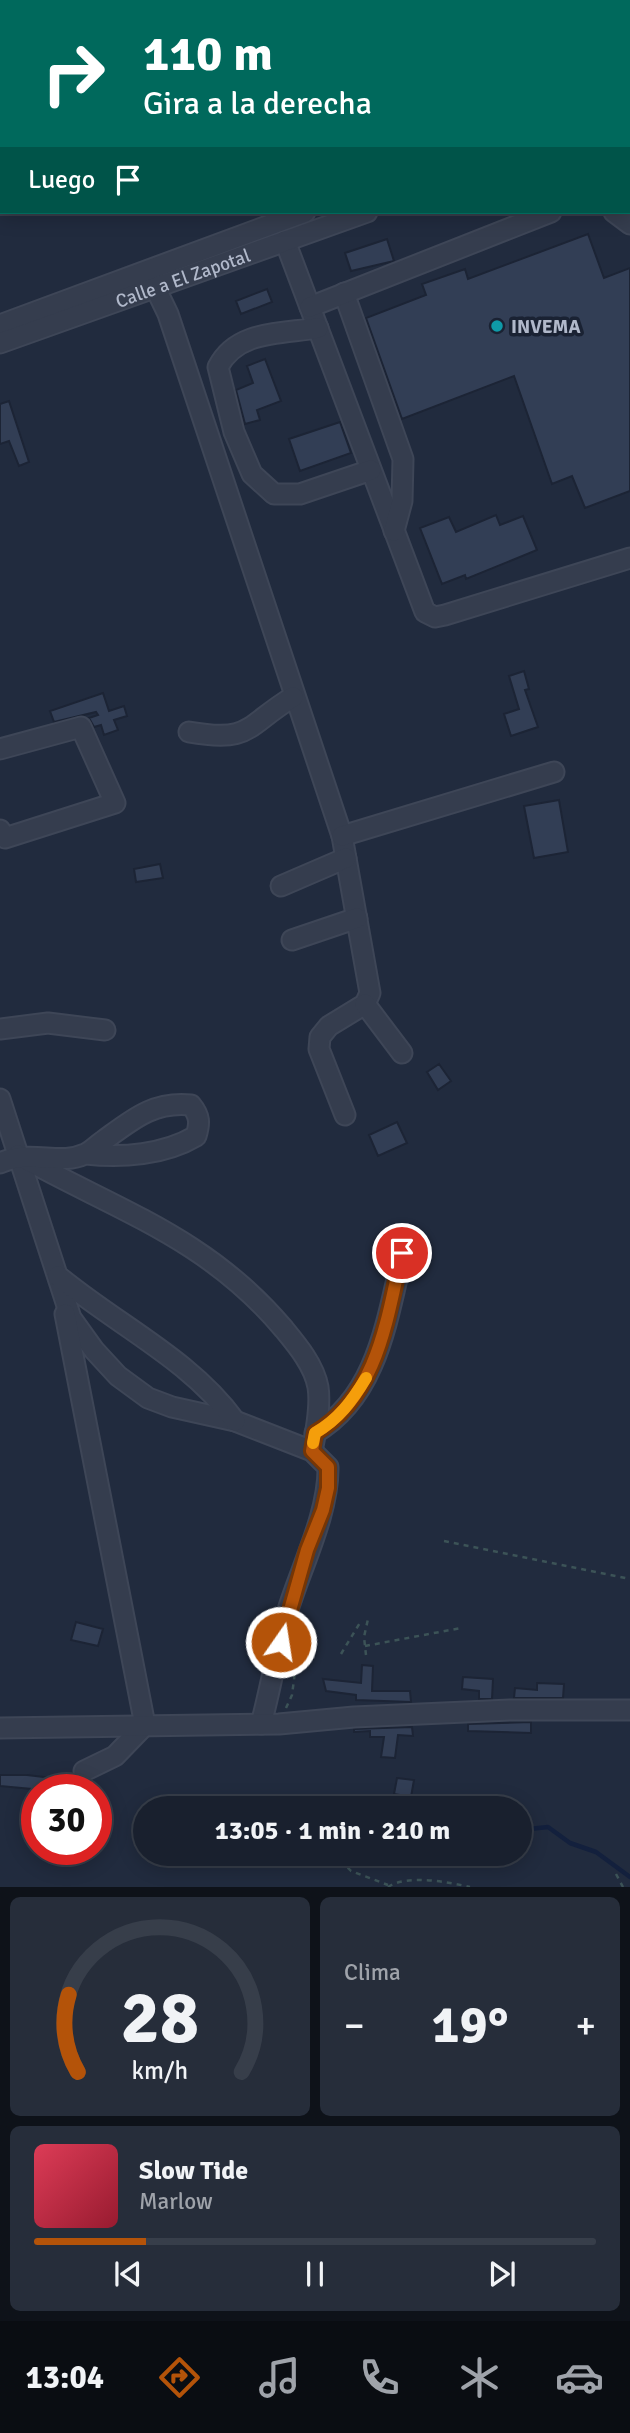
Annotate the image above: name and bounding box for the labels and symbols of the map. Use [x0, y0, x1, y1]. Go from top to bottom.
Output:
street label: Calle a El Zapotal [112, 244, 254, 314]
place label: INVEMA [511, 315, 581, 339]
marker: INVEMA [489, 318, 505, 334]
pin [372, 1223, 432, 1283]
position arrow [244, 1605, 318, 1679]
speed limit sign: 30 [21, 1774, 112, 1865]

